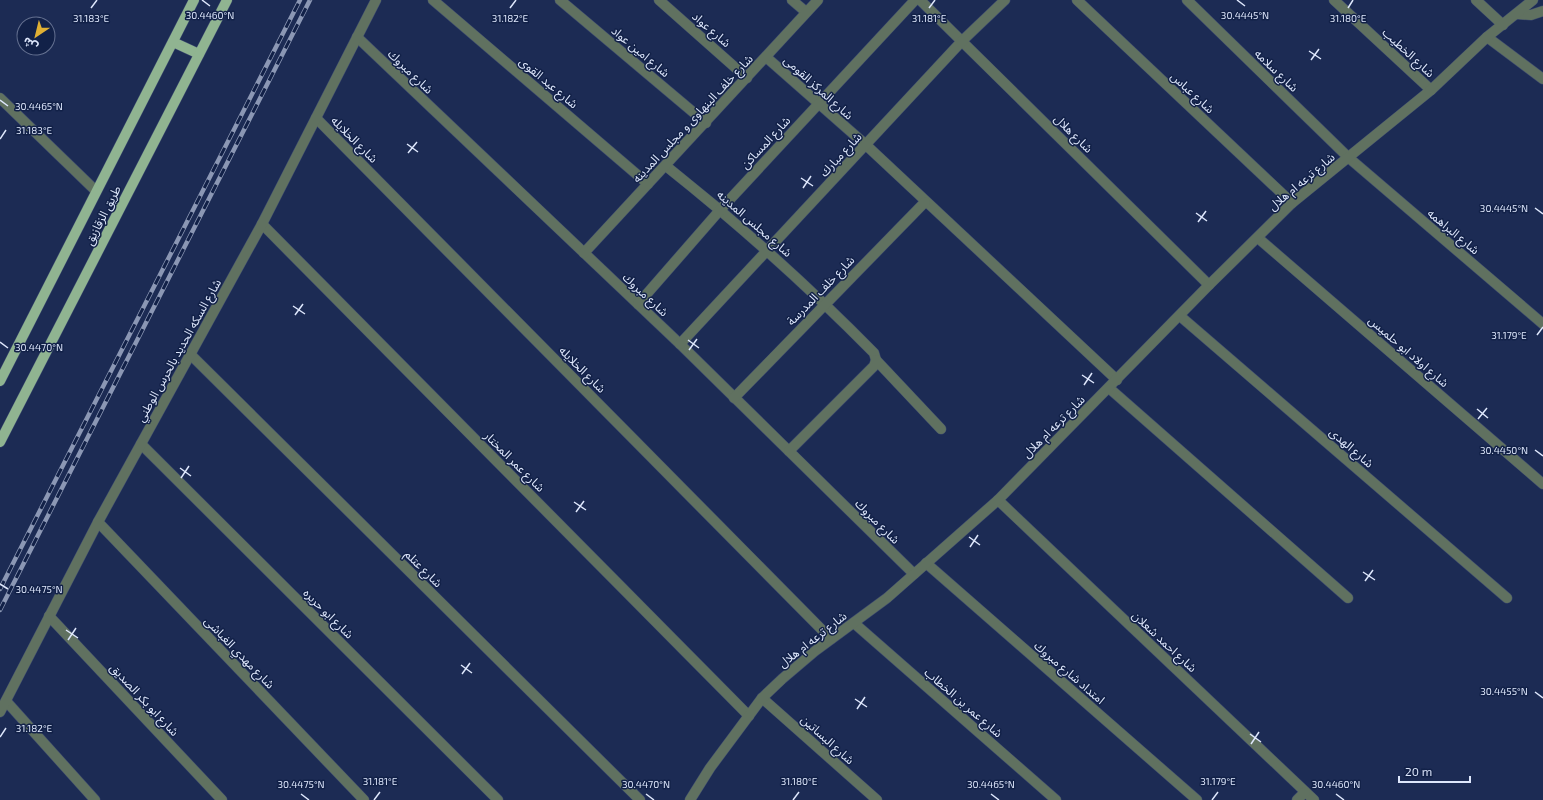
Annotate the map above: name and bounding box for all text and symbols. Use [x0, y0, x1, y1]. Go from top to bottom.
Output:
text: 30.4460°N [186, 9, 234, 21]
street label: شارع عواد [688, 9, 734, 52]
text: 30.4445°N [1221, 9, 1269, 21]
text: 31.183°E [73, 12, 110, 24]
text: 31.182°E [492, 12, 529, 24]
text: 31.181°E [912, 12, 947, 24]
text: 31.180°E [1330, 12, 1367, 24]
north arrow [16, 16, 56, 56]
street label: شارع امين عواد [607, 23, 673, 82]
street label: شارع الخطيب [1378, 24, 1438, 82]
text: ش [20, 34, 40, 54]
street label: شارع مبروك [383, 46, 436, 98]
street label: شارع سلامه [1250, 46, 1302, 96]
street label: شارع خلف البنهاوى و مجلس المدينه [629, 51, 757, 187]
street label: شارع المركز القومى [779, 52, 857, 124]
street label: شارع عبد القوى [515, 54, 581, 113]
street label: شارع عباس [1166, 68, 1218, 118]
text: 30.4465°N [15, 100, 63, 112]
street label: شارع هلال [1050, 111, 1096, 157]
street label: شارع الخلايله [327, 113, 381, 167]
street label: شارع المساكن [737, 113, 795, 173]
text: 31.183°E [16, 124, 53, 136]
street label: شارع مبارك [816, 129, 866, 181]
street label: شارع ترعه ام هلال [1265, 149, 1339, 215]
street label: طريق الزقازيق [81, 183, 125, 248]
street label: شارع مجلس المدينه [713, 187, 795, 261]
text: 30.4445°N [1480, 202, 1528, 214]
street label: شارع البراهمه [1423, 205, 1483, 259]
street label: شارع خلف المدرسة [783, 252, 859, 330]
street label: شارع مبروك [618, 269, 672, 321]
street label: شارع السكه الحديد بالحرس الوطني [133, 276, 227, 426]
street label: شارع اولاد ابو حلميس [1364, 312, 1452, 392]
text: 31.179°E [1491, 329, 1527, 341]
text: 30.4470°N [15, 341, 63, 353]
street label: شارع الخلايله [555, 343, 609, 397]
street label: شارع ترعه ام هلال [1019, 392, 1089, 462]
street label: شارع الهدى [1325, 424, 1377, 472]
street label: شارع عمر المختار [479, 427, 548, 496]
text: 30.4450°N [1480, 444, 1528, 456]
street label: شارع مبروك [851, 496, 903, 548]
street label: شارع عتلم [400, 546, 446, 592]
text: 30.4475°N [15, 583, 63, 595]
street label: شارع ابو حريره [299, 585, 357, 643]
street label: شارع ترعه ام هلال [775, 608, 851, 672]
street label: شارع احمد شعلان [1128, 608, 1200, 677]
street label: شارع مهدي الغباشى [199, 613, 278, 694]
street label: امتداد شارع مبروك [1030, 638, 1108, 709]
street label: شارع ابو بكر الصديق [106, 660, 182, 740]
street label: شارع عمر بن الخطاب [920, 664, 1006, 742]
text: 30.4455°N [1480, 685, 1528, 697]
street label: شارع البساتين [797, 711, 857, 769]
text: 31.182°E [16, 722, 53, 734]
scale bar [1399, 758, 1470, 784]
text: 20 m [1405, 764, 1432, 778]
text: 31.181°E [363, 775, 398, 787]
text: 31.180°E [781, 775, 818, 787]
text: 31.179°E [1200, 775, 1236, 787]
text: 30.4475°N [277, 778, 325, 790]
text: 30.4470°N [622, 778, 670, 790]
text: 30.4465°N [967, 778, 1015, 790]
text: 30.4460°N [1312, 778, 1360, 790]

